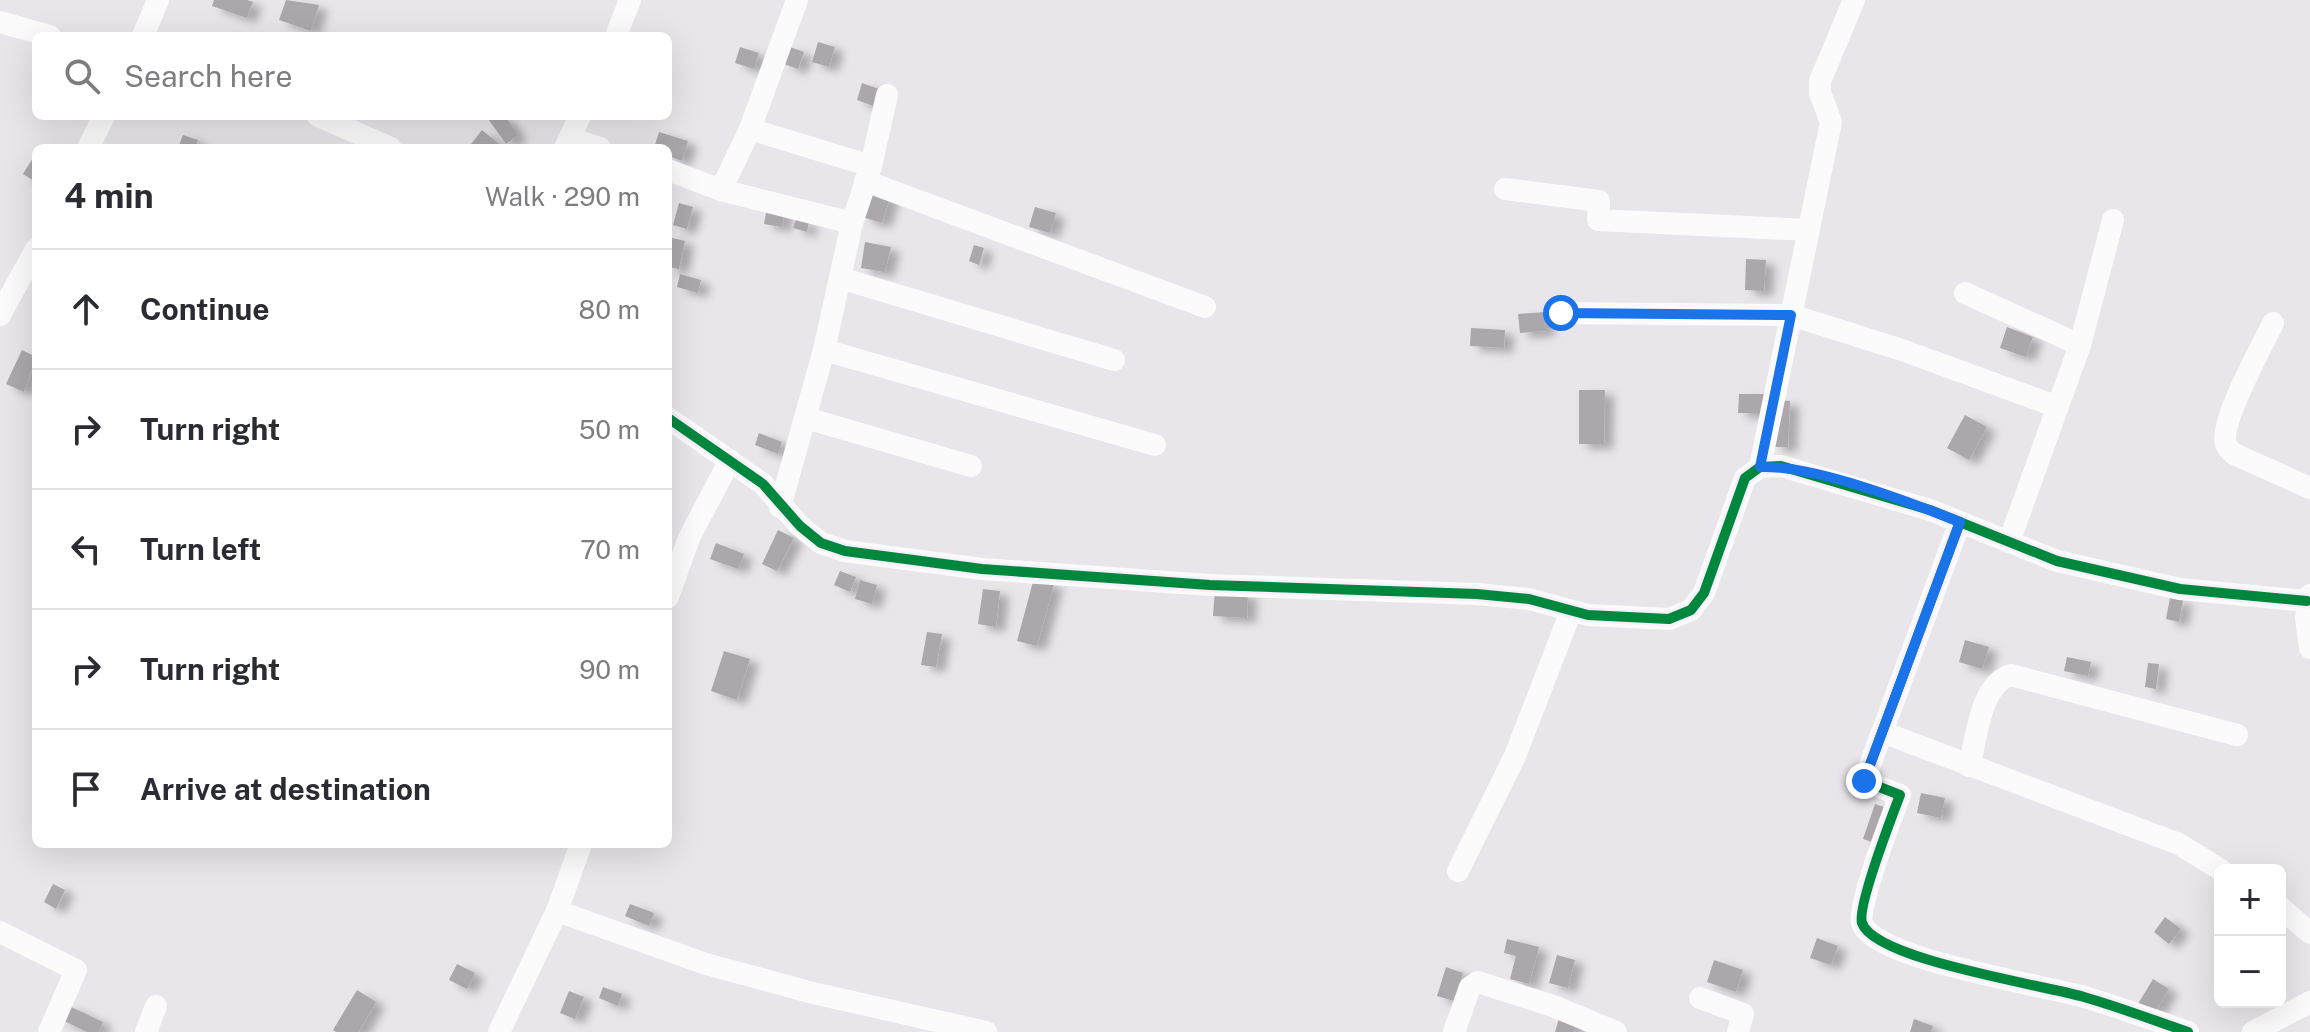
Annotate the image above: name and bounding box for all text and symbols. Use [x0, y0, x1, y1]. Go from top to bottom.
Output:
search box [32, 32, 672, 120]
icon: search [60, 54, 104, 98]
text: Search here [124, 58, 292, 94]
text: 4 min [64, 176, 154, 216]
text: Walk · 290 m [485, 181, 640, 212]
icon: ahead [64, 287, 108, 331]
text: Continue [140, 291, 270, 327]
text: 80 m [579, 294, 640, 325]
route start [1543, 295, 1579, 331]
icon: right [64, 407, 108, 451]
text: Turn right [140, 411, 280, 447]
text: 50 m [579, 414, 640, 445]
icon: left [64, 527, 108, 571]
text: Turn left [140, 531, 261, 567]
text: 70 m [580, 534, 640, 565]
icon: right [64, 647, 108, 691]
text: Turn right [140, 651, 280, 687]
text: 90 m [579, 654, 640, 685]
route end [1846, 763, 1882, 799]
icon: arrive [64, 767, 108, 811]
text: Arrive at destination [140, 771, 431, 807]
map controls [2214, 864, 2286, 1008]
button: + [2214, 864, 2286, 936]
button: − [2214, 936, 2286, 1008]

